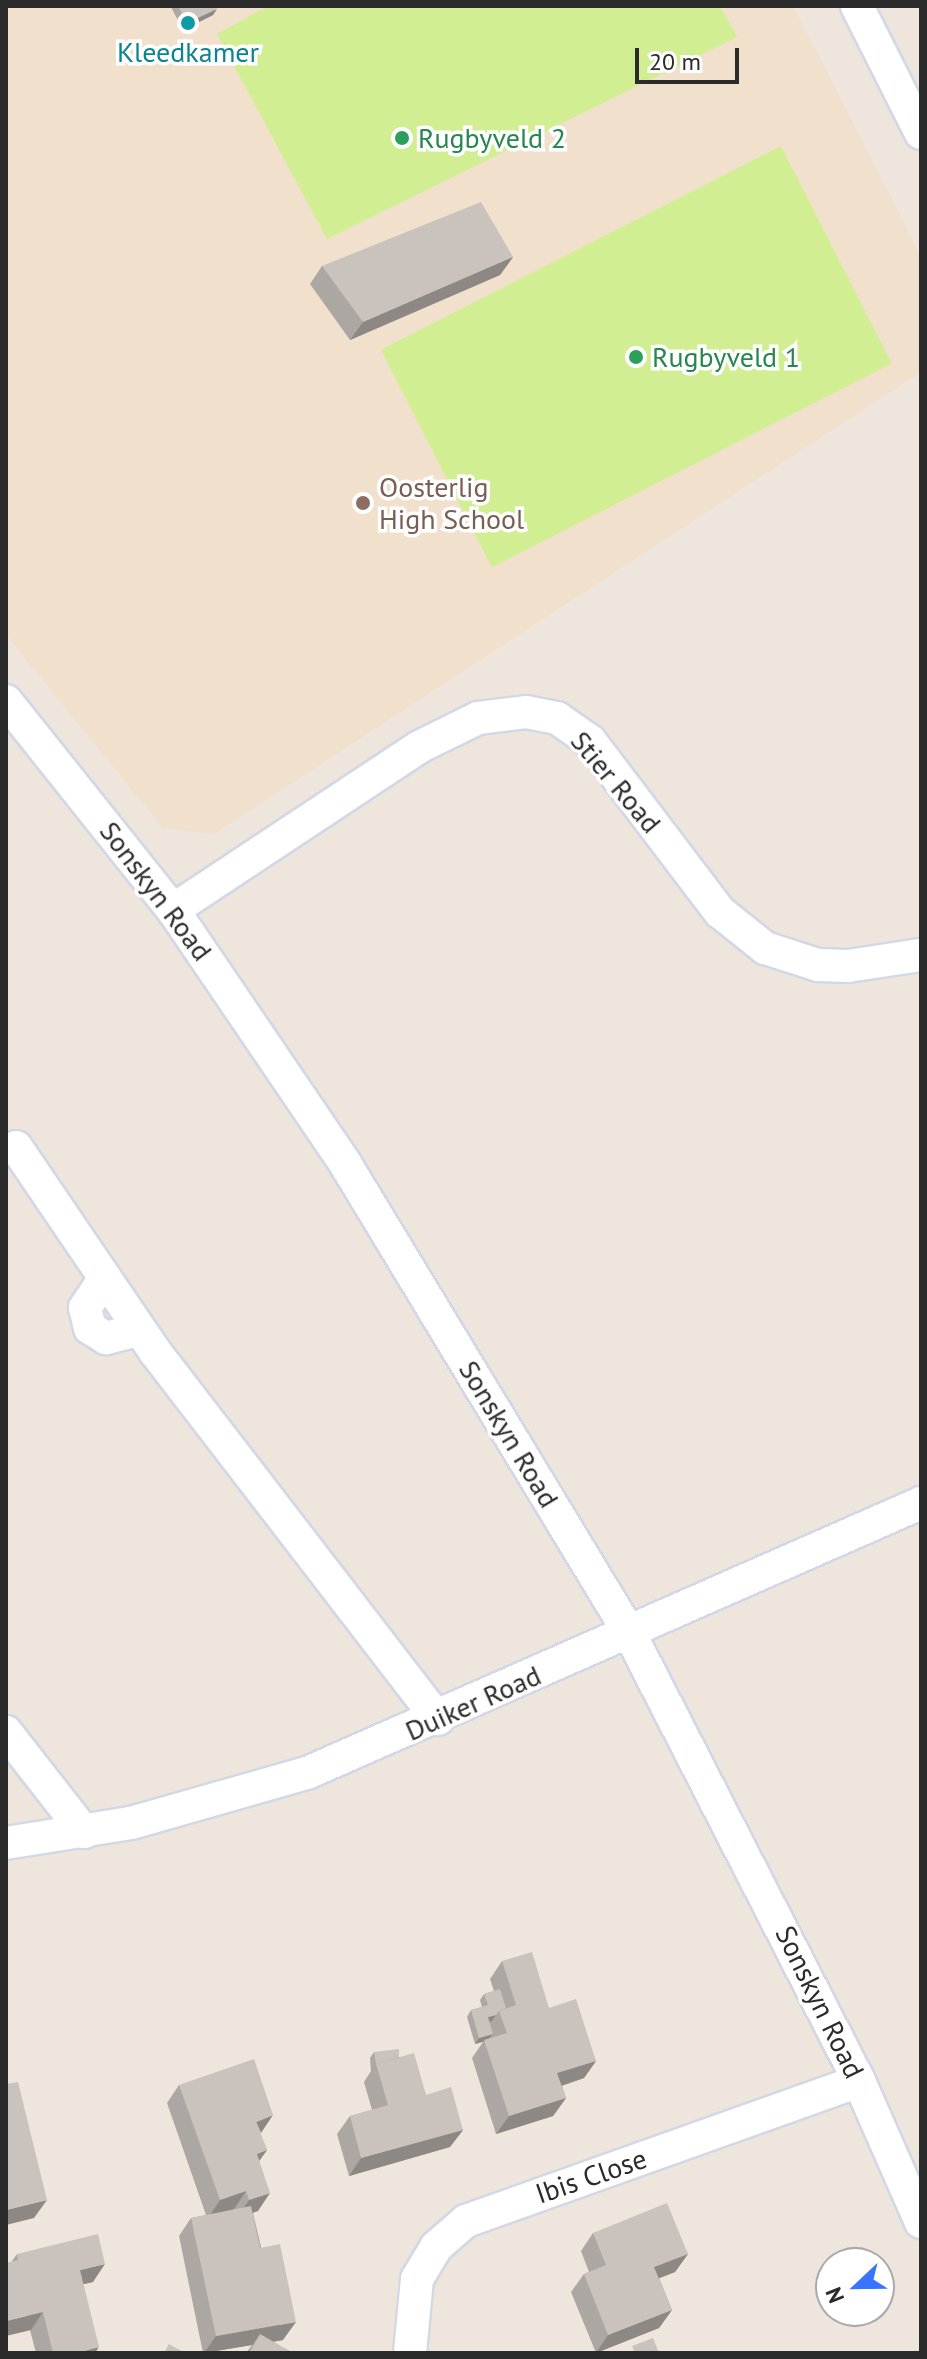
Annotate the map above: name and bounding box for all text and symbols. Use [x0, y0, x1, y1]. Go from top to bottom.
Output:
marker: Kleedkamer [179, 14, 197, 32]
scale bar [639, 32, 743, 82]
place label: Kleedkamer [117, 35, 259, 69]
text: 20 m [649, 46, 701, 77]
place label: Rugbyveld 2 [418, 121, 566, 155]
marker: Rugbyveld 2 [393, 129, 411, 147]
place label: Rugbyveld 1 [652, 340, 800, 374]
marker: Rugbyveld 1 [627, 348, 645, 366]
place label: Oosterlig High School [379, 470, 524, 536]
marker: Oosterlig High School [354, 494, 372, 512]
street label: Stier Road [564, 724, 668, 840]
street label: Sonskyn Road [93, 815, 219, 967]
street label: Sonskyn Road [452, 1354, 566, 1514]
street label: Duiker Road [400, 1658, 546, 1748]
street label: Sonskyn Road [769, 1920, 871, 2084]
street label: Ibis Close [531, 2141, 651, 2211]
north arrow [815, 2247, 895, 2327]
text: N [819, 2283, 850, 2307]

